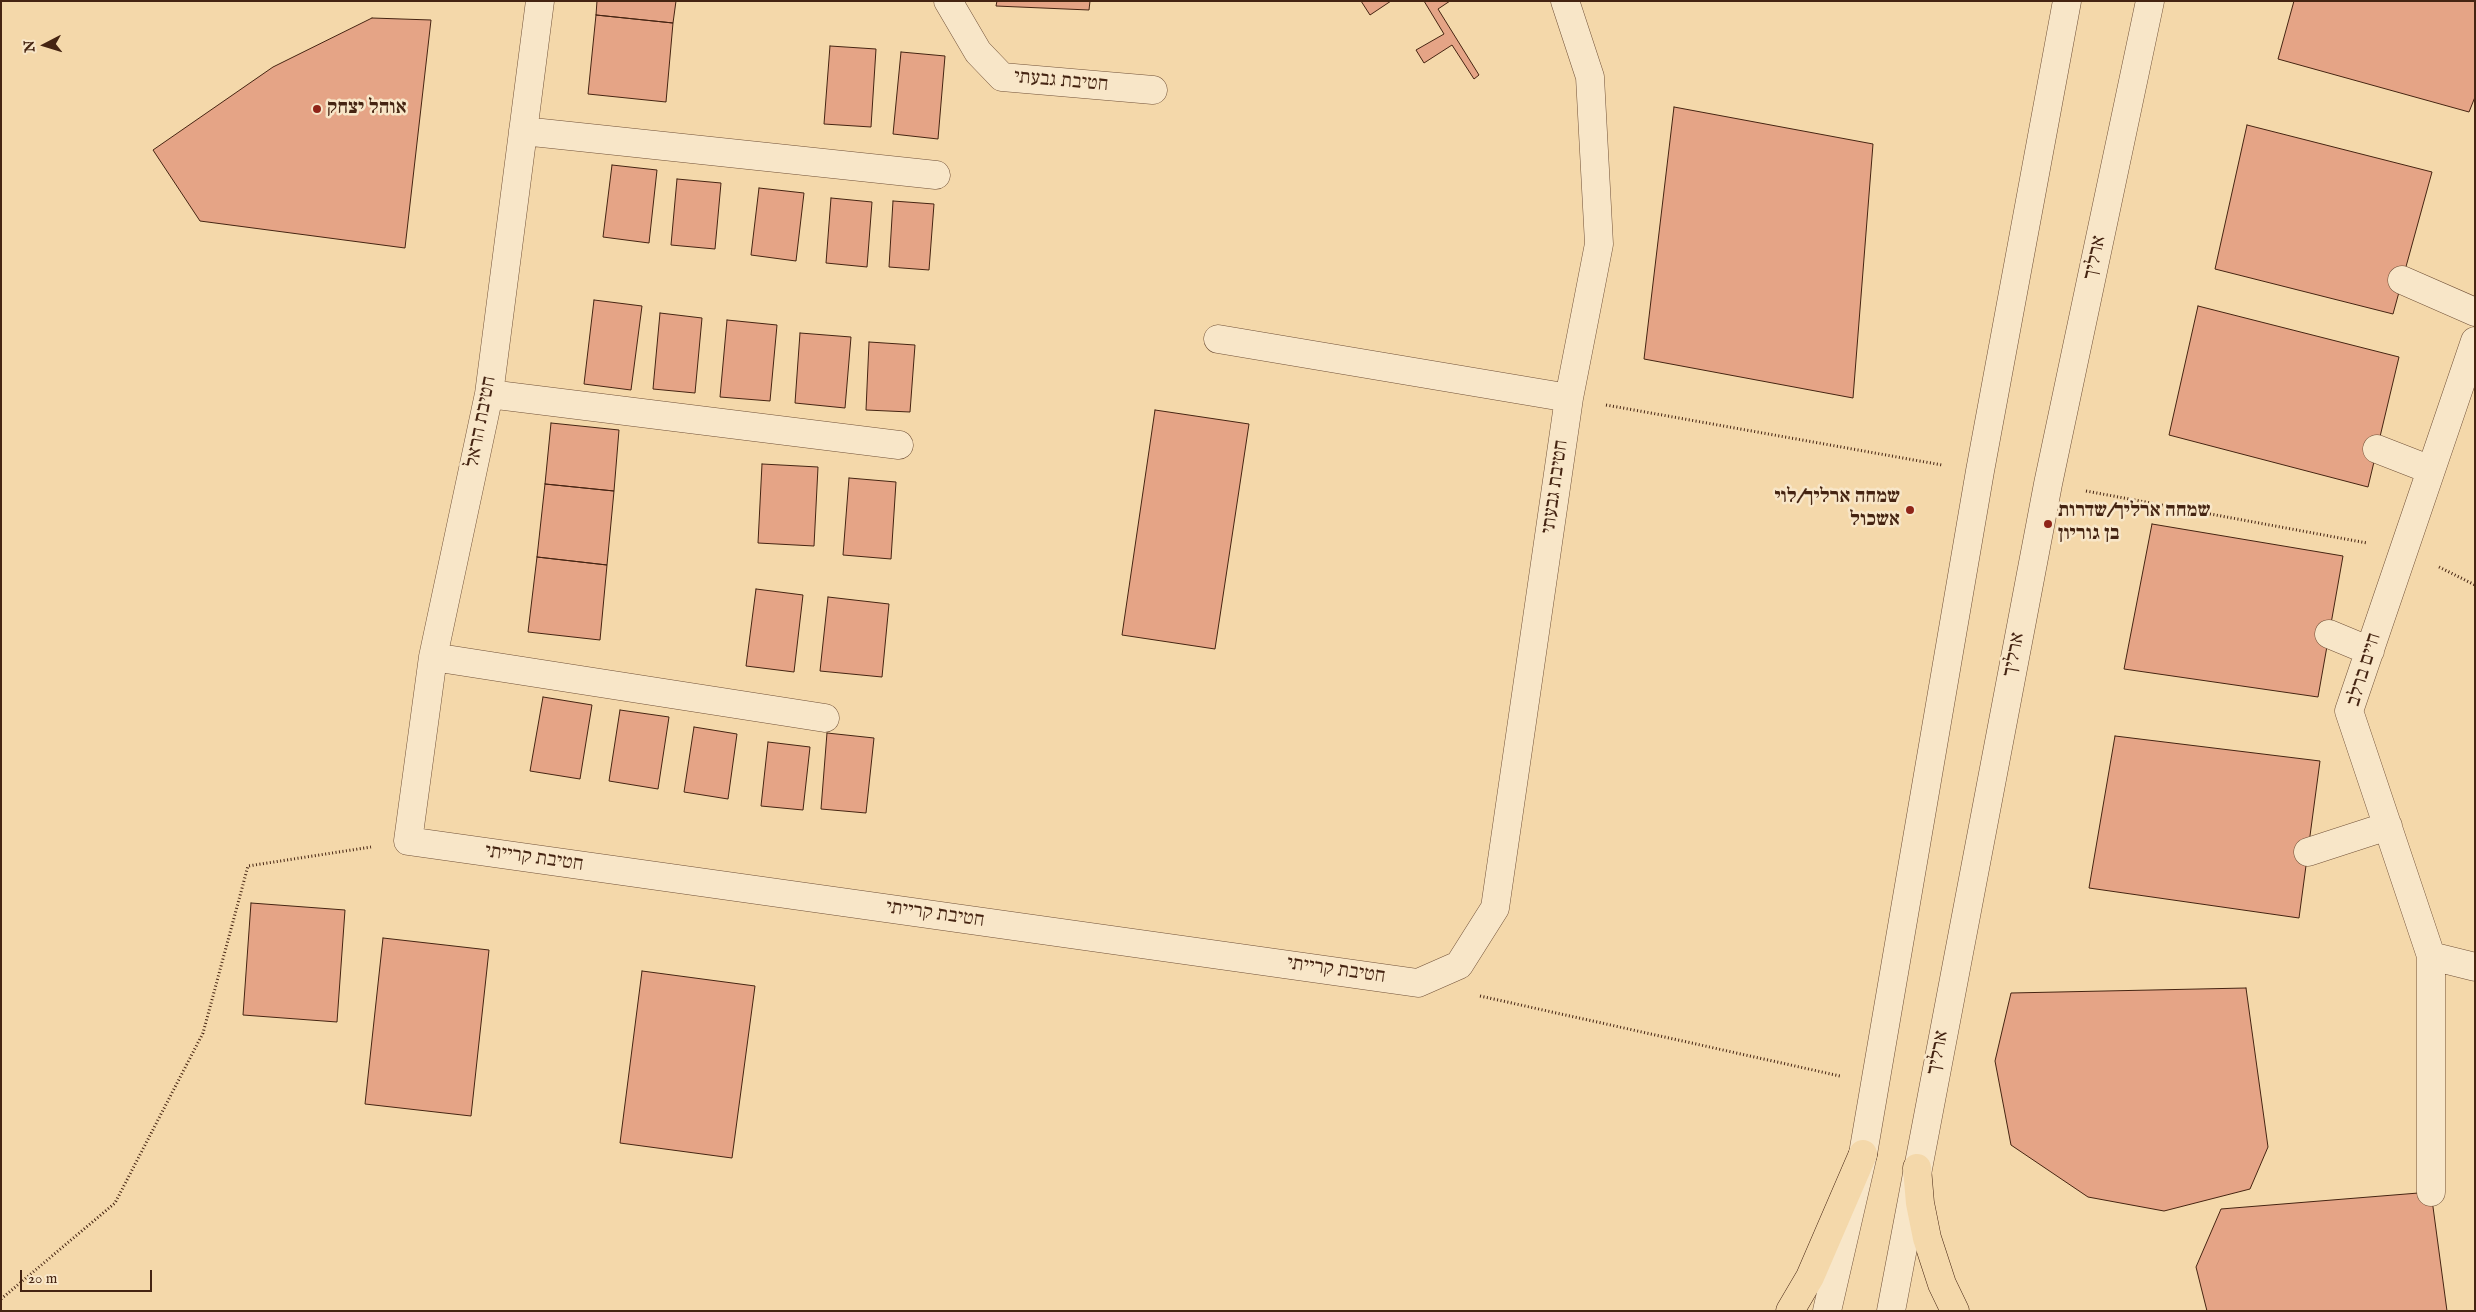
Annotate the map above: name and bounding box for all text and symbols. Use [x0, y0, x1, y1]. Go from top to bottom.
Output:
north arrow [20, 20, 70, 70]
text: N [21, 39, 40, 53]
street label: חטיבת גבעתי [1013, 66, 1109, 98]
place label: אוהל יצחק [327, 97, 407, 121]
marker: אוהל יצחק [311, 103, 323, 115]
street label: ארליך [2080, 234, 2112, 282]
street label: חטיבת הראל [461, 374, 503, 470]
street label: חטיבת גבעתי [1538, 438, 1574, 536]
place label: שמחה ארליך/לוי אשכול [1774, 486, 1900, 533]
place label: שמחה ארליך/שדרות בן גוריון [2058, 500, 2210, 547]
marker: שמחה ארליך/לוי אשכול [1904, 504, 1916, 516]
marker: שמחה ארליך/שדרות בן גוריון [2042, 518, 2054, 530]
street label: חיים ברלב [2342, 630, 2388, 710]
street label: ארליך [1999, 631, 2031, 679]
street label: חטיבת קרייתי [483, 840, 585, 878]
street label: חטיבת קרייתי [884, 896, 986, 934]
street label: חטיבת קרייתי [1285, 952, 1387, 990]
street label: ארליך [1923, 1029, 1955, 1077]
scale bar [22, 1260, 155, 1292]
text: 20 m [28, 1269, 57, 1288]

